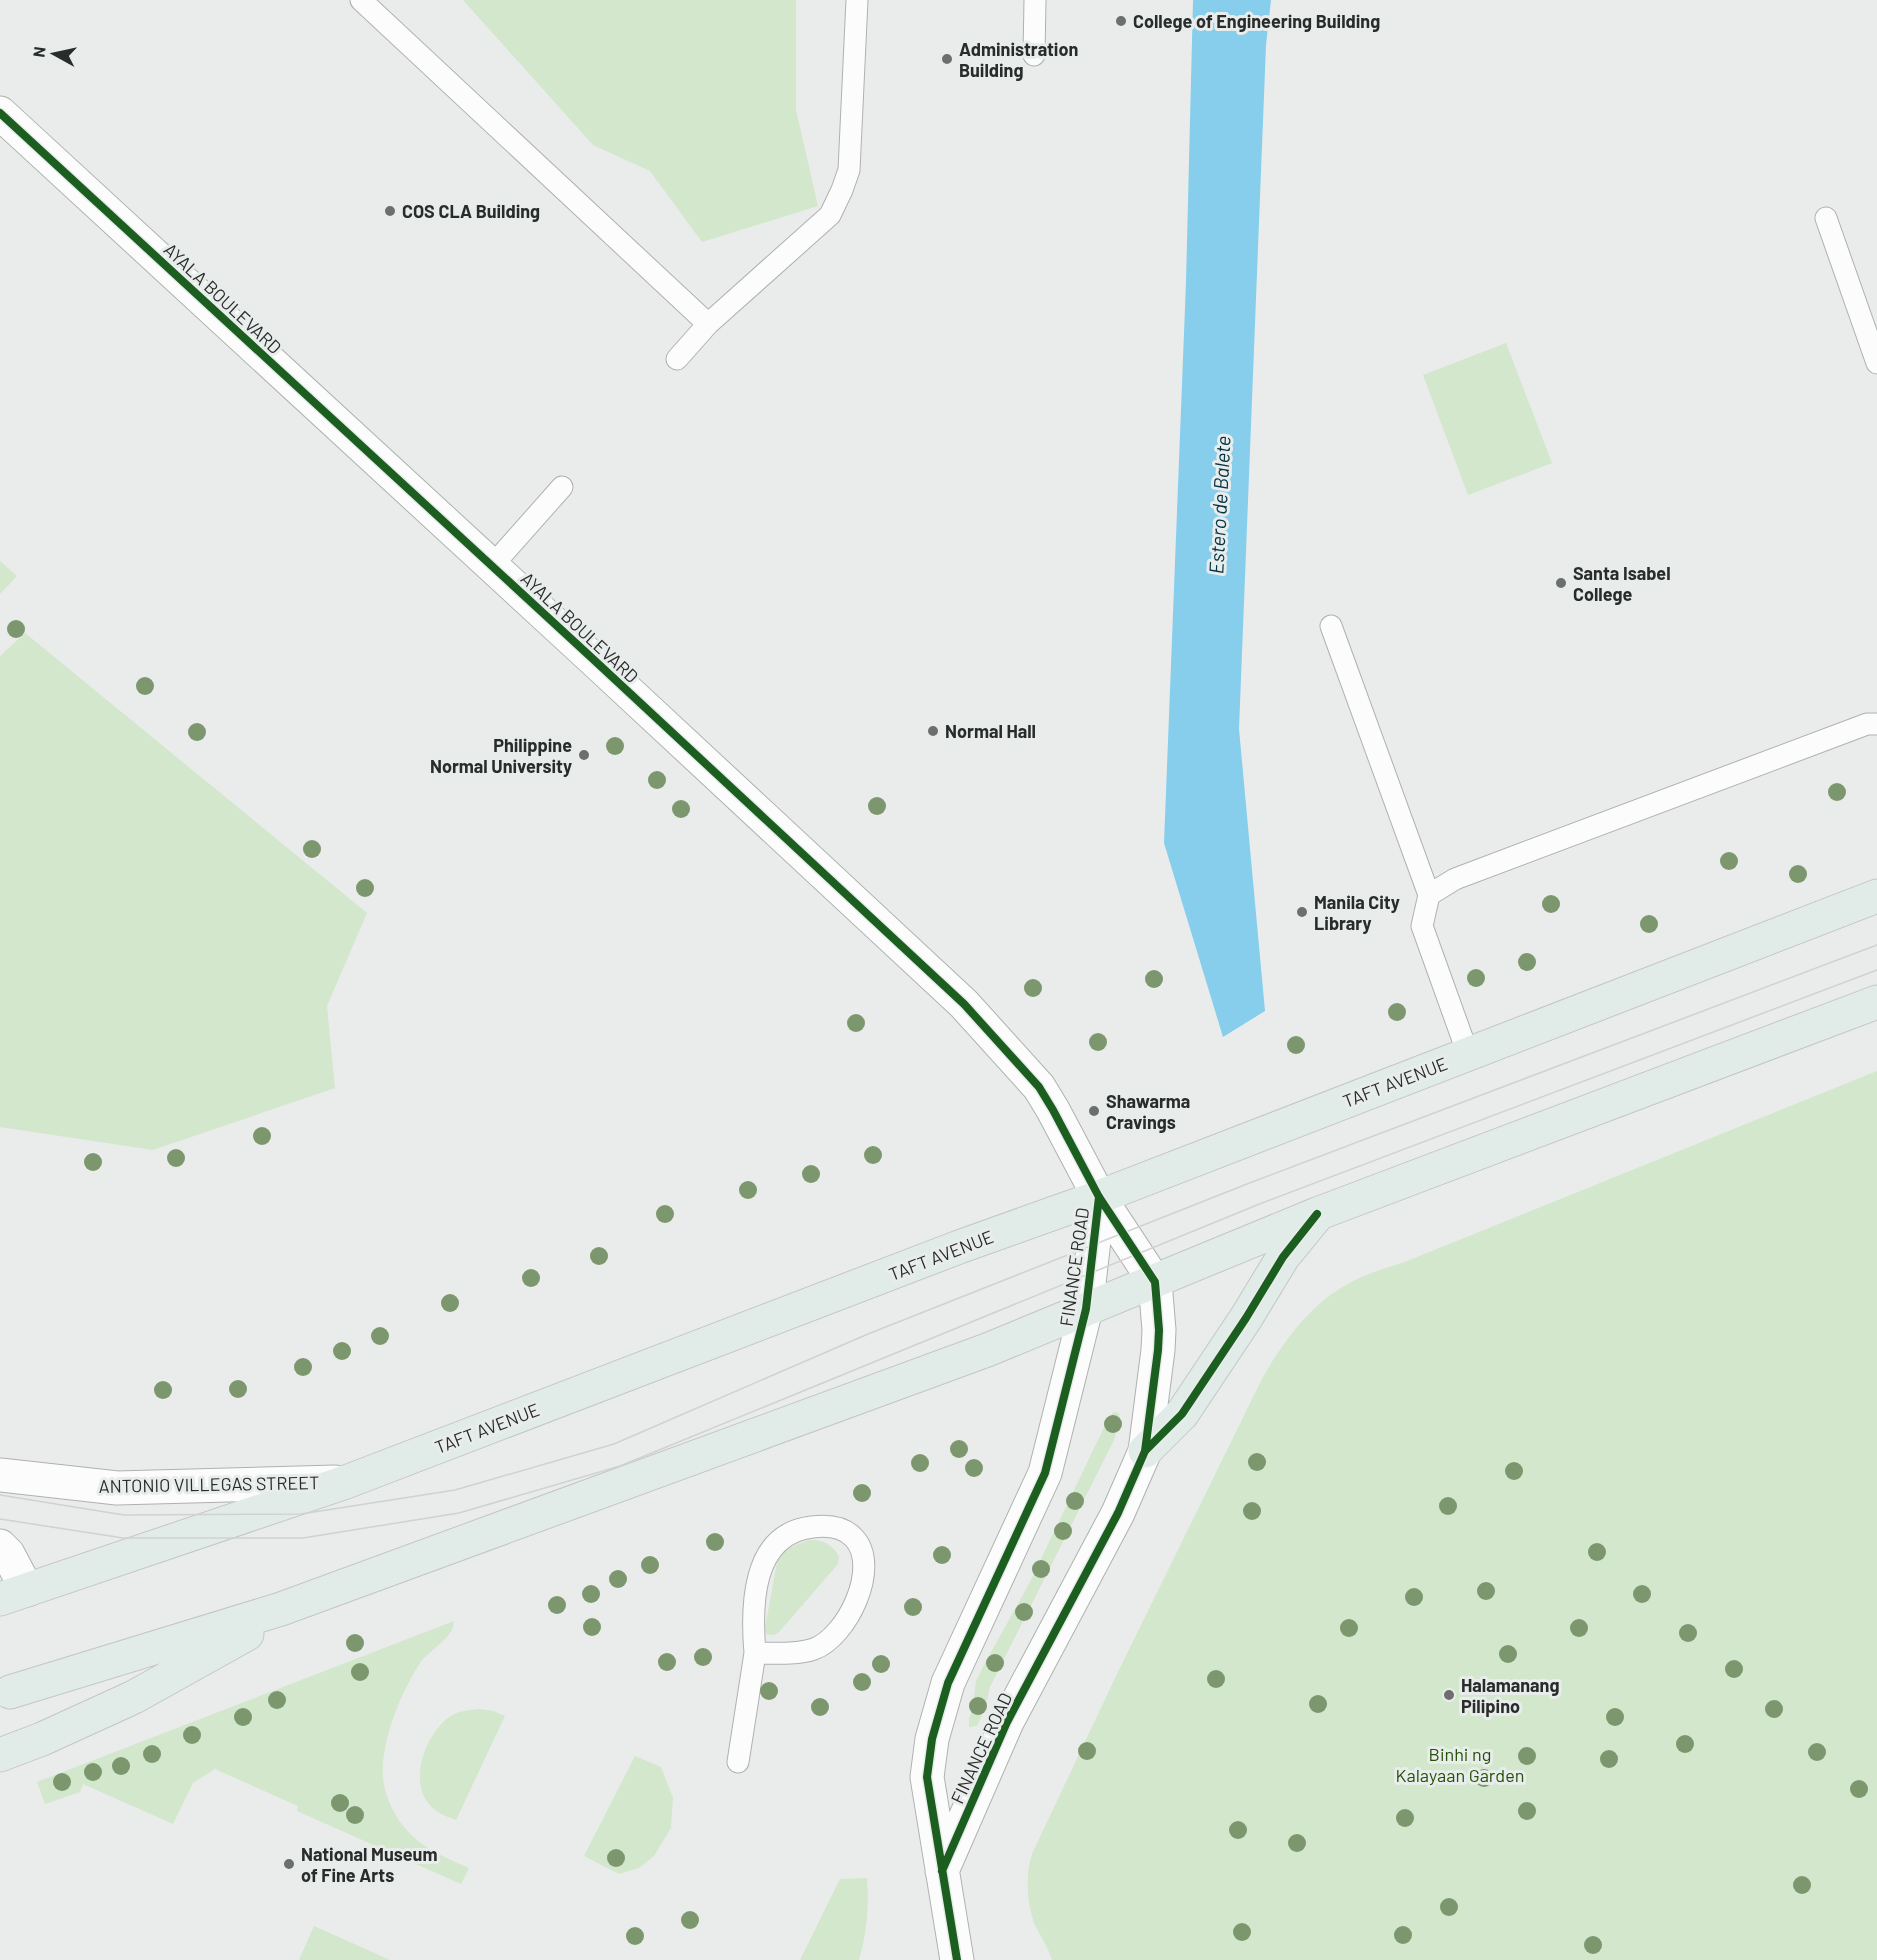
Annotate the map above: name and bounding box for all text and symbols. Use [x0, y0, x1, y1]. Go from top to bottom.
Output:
place label: College of Engineering Building [1133, 10, 1380, 32]
marker: College of Engineering Building [1114, 14, 1128, 28]
north arrow [24, 24, 84, 84]
place label: Administration Building [959, 38, 1078, 81]
text: N [29, 45, 49, 58]
marker: Administration Building [940, 52, 954, 66]
place label: COS CLA Building [402, 200, 540, 222]
marker: COS CLA Building [383, 204, 397, 218]
street label: AYALA BOULEVARD [160, 238, 286, 358]
water label: Estero de Balete [1203, 435, 1235, 575]
place label: Santa Isabel College [1573, 562, 1671, 605]
street label: AYALA BOULEVARD [517, 567, 643, 687]
marker: Santa Isabel College [1554, 576, 1568, 590]
place label: Normal Hall [945, 720, 1036, 742]
marker: Normal Hall [926, 724, 940, 738]
place label: Philippine Normal University [430, 734, 572, 777]
marker: Philippine Normal University [577, 748, 591, 762]
place label: Manila City Library [1314, 891, 1400, 934]
marker: Manila City Library [1295, 905, 1309, 919]
street label: TAFT AVENUE [1340, 1052, 1450, 1112]
place label: Shawarma Cravings [1106, 1090, 1190, 1133]
marker: Shawarma Cravings [1087, 1104, 1101, 1118]
street label: FINANCE ROAD [1055, 1206, 1093, 1328]
street label: TAFT AVENUE [886, 1225, 996, 1285]
street label: TAFT AVENUE [432, 1398, 542, 1458]
street label: ANTONIO VILLEGAS STREET [98, 1471, 320, 1497]
place label: Halamanang Pilipino [1461, 1674, 1559, 1717]
marker: Halamanang Pilipino [1442, 1688, 1456, 1702]
street label: FINANCE ROAD [946, 1689, 1016, 1807]
park label: Binhi ng Kalayaan Garden [1396, 1743, 1524, 1786]
place label: National Museum of Fine Arts [301, 1843, 437, 1886]
marker: National Museum of Fine Arts [282, 1857, 296, 1871]

